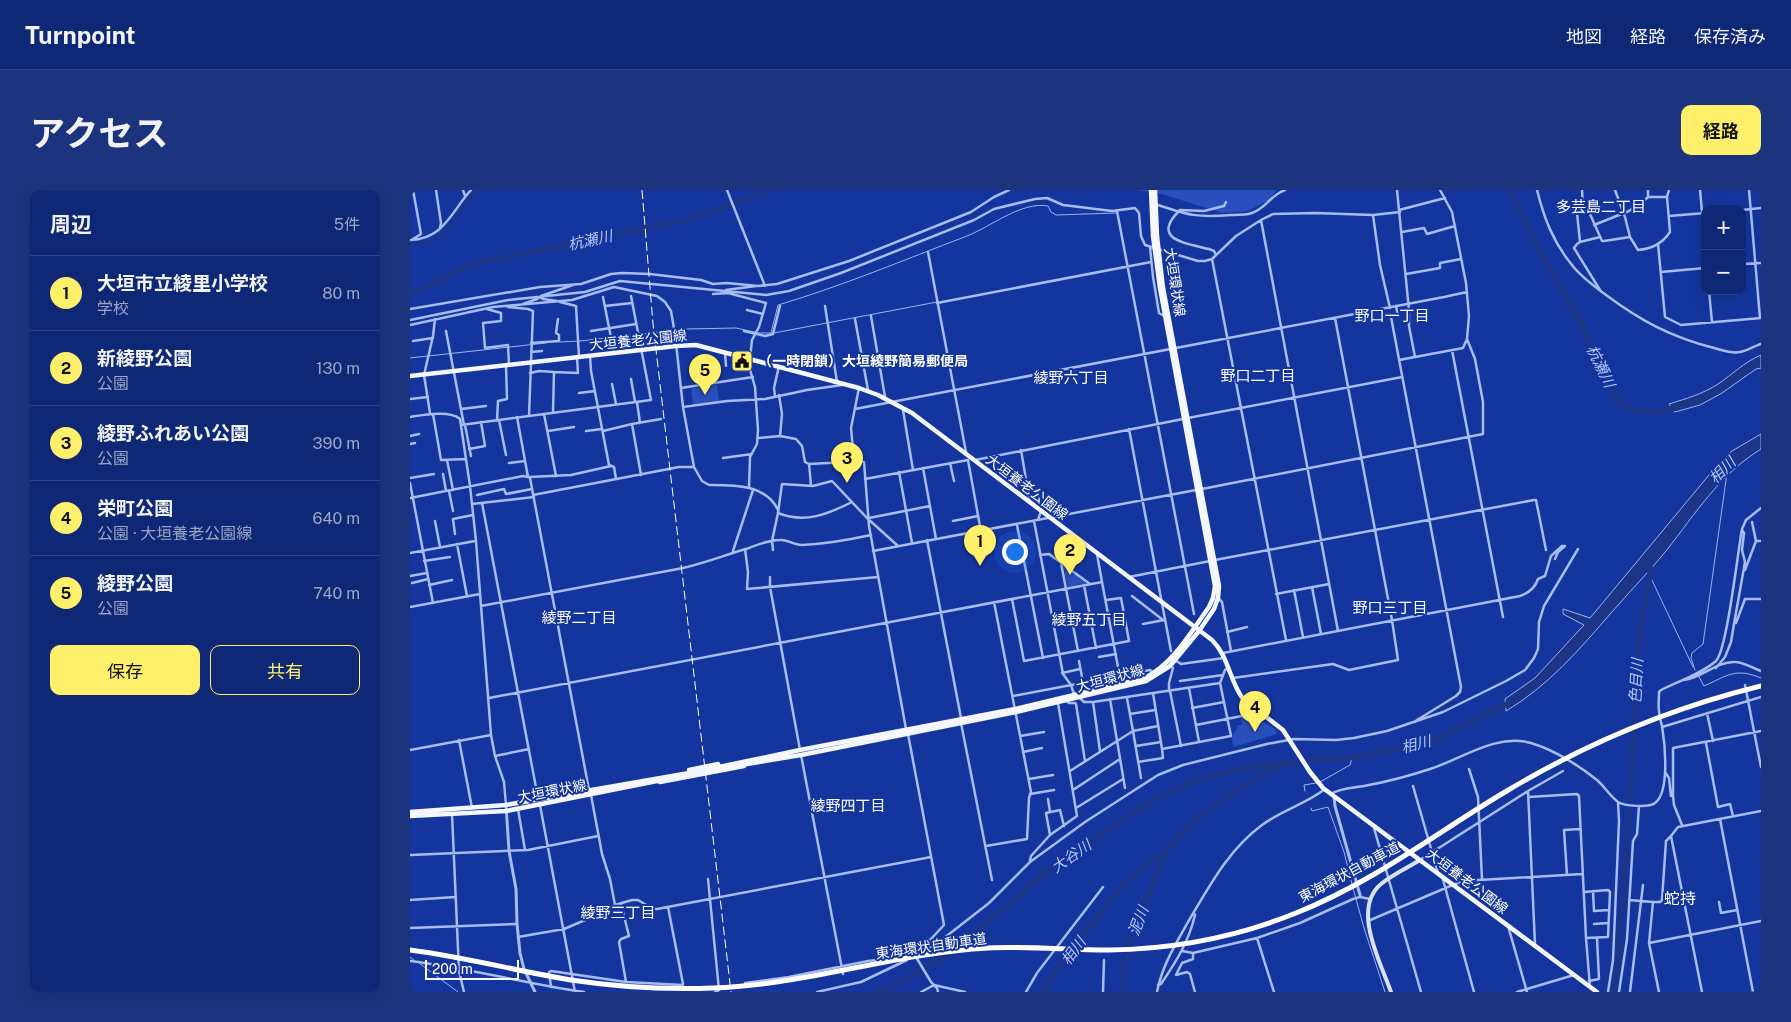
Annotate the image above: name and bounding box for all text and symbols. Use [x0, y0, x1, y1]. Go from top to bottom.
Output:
text: Turnpoint [25, 21, 135, 49]
text: 地図 [1566, 26, 1602, 47]
text: 経路 [1630, 26, 1666, 47]
text: 保存済み [1694, 26, 1766, 47]
button: 経路 [1681, 105, 1761, 155]
text: アクセス [30, 113, 168, 154]
district label: 多芸島二丁目 [1556, 198, 1646, 215]
map controls [1701, 205, 1746, 295]
button: + [1701, 205, 1746, 250]
text: 周辺 [50, 212, 92, 237]
text: 5件 [334, 215, 360, 234]
water label: 杭瀬川 [566, 227, 616, 253]
street label: 大垣環状線 [1162, 246, 1188, 318]
button: − [1701, 250, 1746, 295]
text: 大垣市立綾里小学校 [97, 272, 268, 294]
text: 1 [63, 284, 69, 303]
text: 80 m [322, 284, 360, 303]
text: 学校 [97, 299, 129, 318]
district label: 野口一丁目 [1354, 307, 1430, 324]
street label: 大垣養老公園線 [588, 327, 688, 353]
water label: 杭瀬川 [1583, 342, 1619, 392]
text: 新綾野公園 [97, 347, 192, 369]
public building icon: （一時閉鎖）大垣綾野簡易郵便局 [730, 349, 754, 373]
place label: （一時閉鎖）大垣綾野簡易郵便局 [758, 353, 968, 369]
pin: 5 [689, 354, 721, 395]
text: 2 [61, 359, 71, 378]
text: 130 m [316, 359, 360, 378]
district label: 野口二丁目 [1220, 367, 1296, 384]
district label: 綾野六丁目 [1033, 369, 1109, 386]
text: 公園 [97, 374, 129, 393]
text: 綾野ふれあい公園 [97, 422, 249, 444]
text: 3 [61, 434, 71, 453]
text: 390 m [313, 434, 360, 453]
pin: 3 [831, 442, 863, 483]
text: 公園 [97, 449, 129, 468]
street label: 大垣養老公園線 [983, 451, 1071, 523]
water label: 相川 [1705, 452, 1740, 487]
text: 栄町公園 [97, 497, 173, 519]
text: 4 [61, 509, 71, 528]
text: 640 m [312, 509, 360, 528]
text: 公園 · 大垣養老公園線 [97, 524, 252, 543]
pin: 1 [964, 525, 996, 566]
pin: 2 [1054, 534, 1086, 575]
your location [1002, 539, 1028, 565]
text: 綾野公園 [97, 572, 173, 594]
text: 5 [61, 584, 71, 603]
text: 740 m [313, 584, 360, 603]
text: 公園 [97, 599, 129, 618]
district label: 野口三丁目 [1352, 599, 1428, 616]
district label: 綾野二丁目 [541, 609, 617, 626]
district label: 綾野五丁目 [1051, 611, 1127, 628]
button: 保存 [50, 645, 200, 695]
button: 共有 [210, 645, 360, 695]
water label: 色目川 [1626, 656, 1646, 704]
street label: 大垣環状線 [1074, 661, 1146, 695]
pin: 4 [1239, 691, 1271, 732]
water label: 相川 [1399, 732, 1435, 756]
street label: 大垣環状線 [516, 776, 588, 806]
district label: 綾野四丁目 [810, 797, 886, 814]
water label: 大谷川 [1048, 835, 1096, 876]
street label: 東海環状自動車道 [1296, 839, 1402, 905]
street label: 大垣養老公園線 [1423, 845, 1511, 917]
district label: 蛇持 [1664, 889, 1696, 908]
water label: 泥川 [1125, 902, 1152, 938]
district label: 綾野三丁目 [580, 904, 656, 921]
street label: 東海環状自動車道 [874, 930, 988, 962]
water label: 相川 [1057, 932, 1090, 968]
scale bar [425, 957, 519, 980]
text: 200 m [432, 961, 473, 977]

